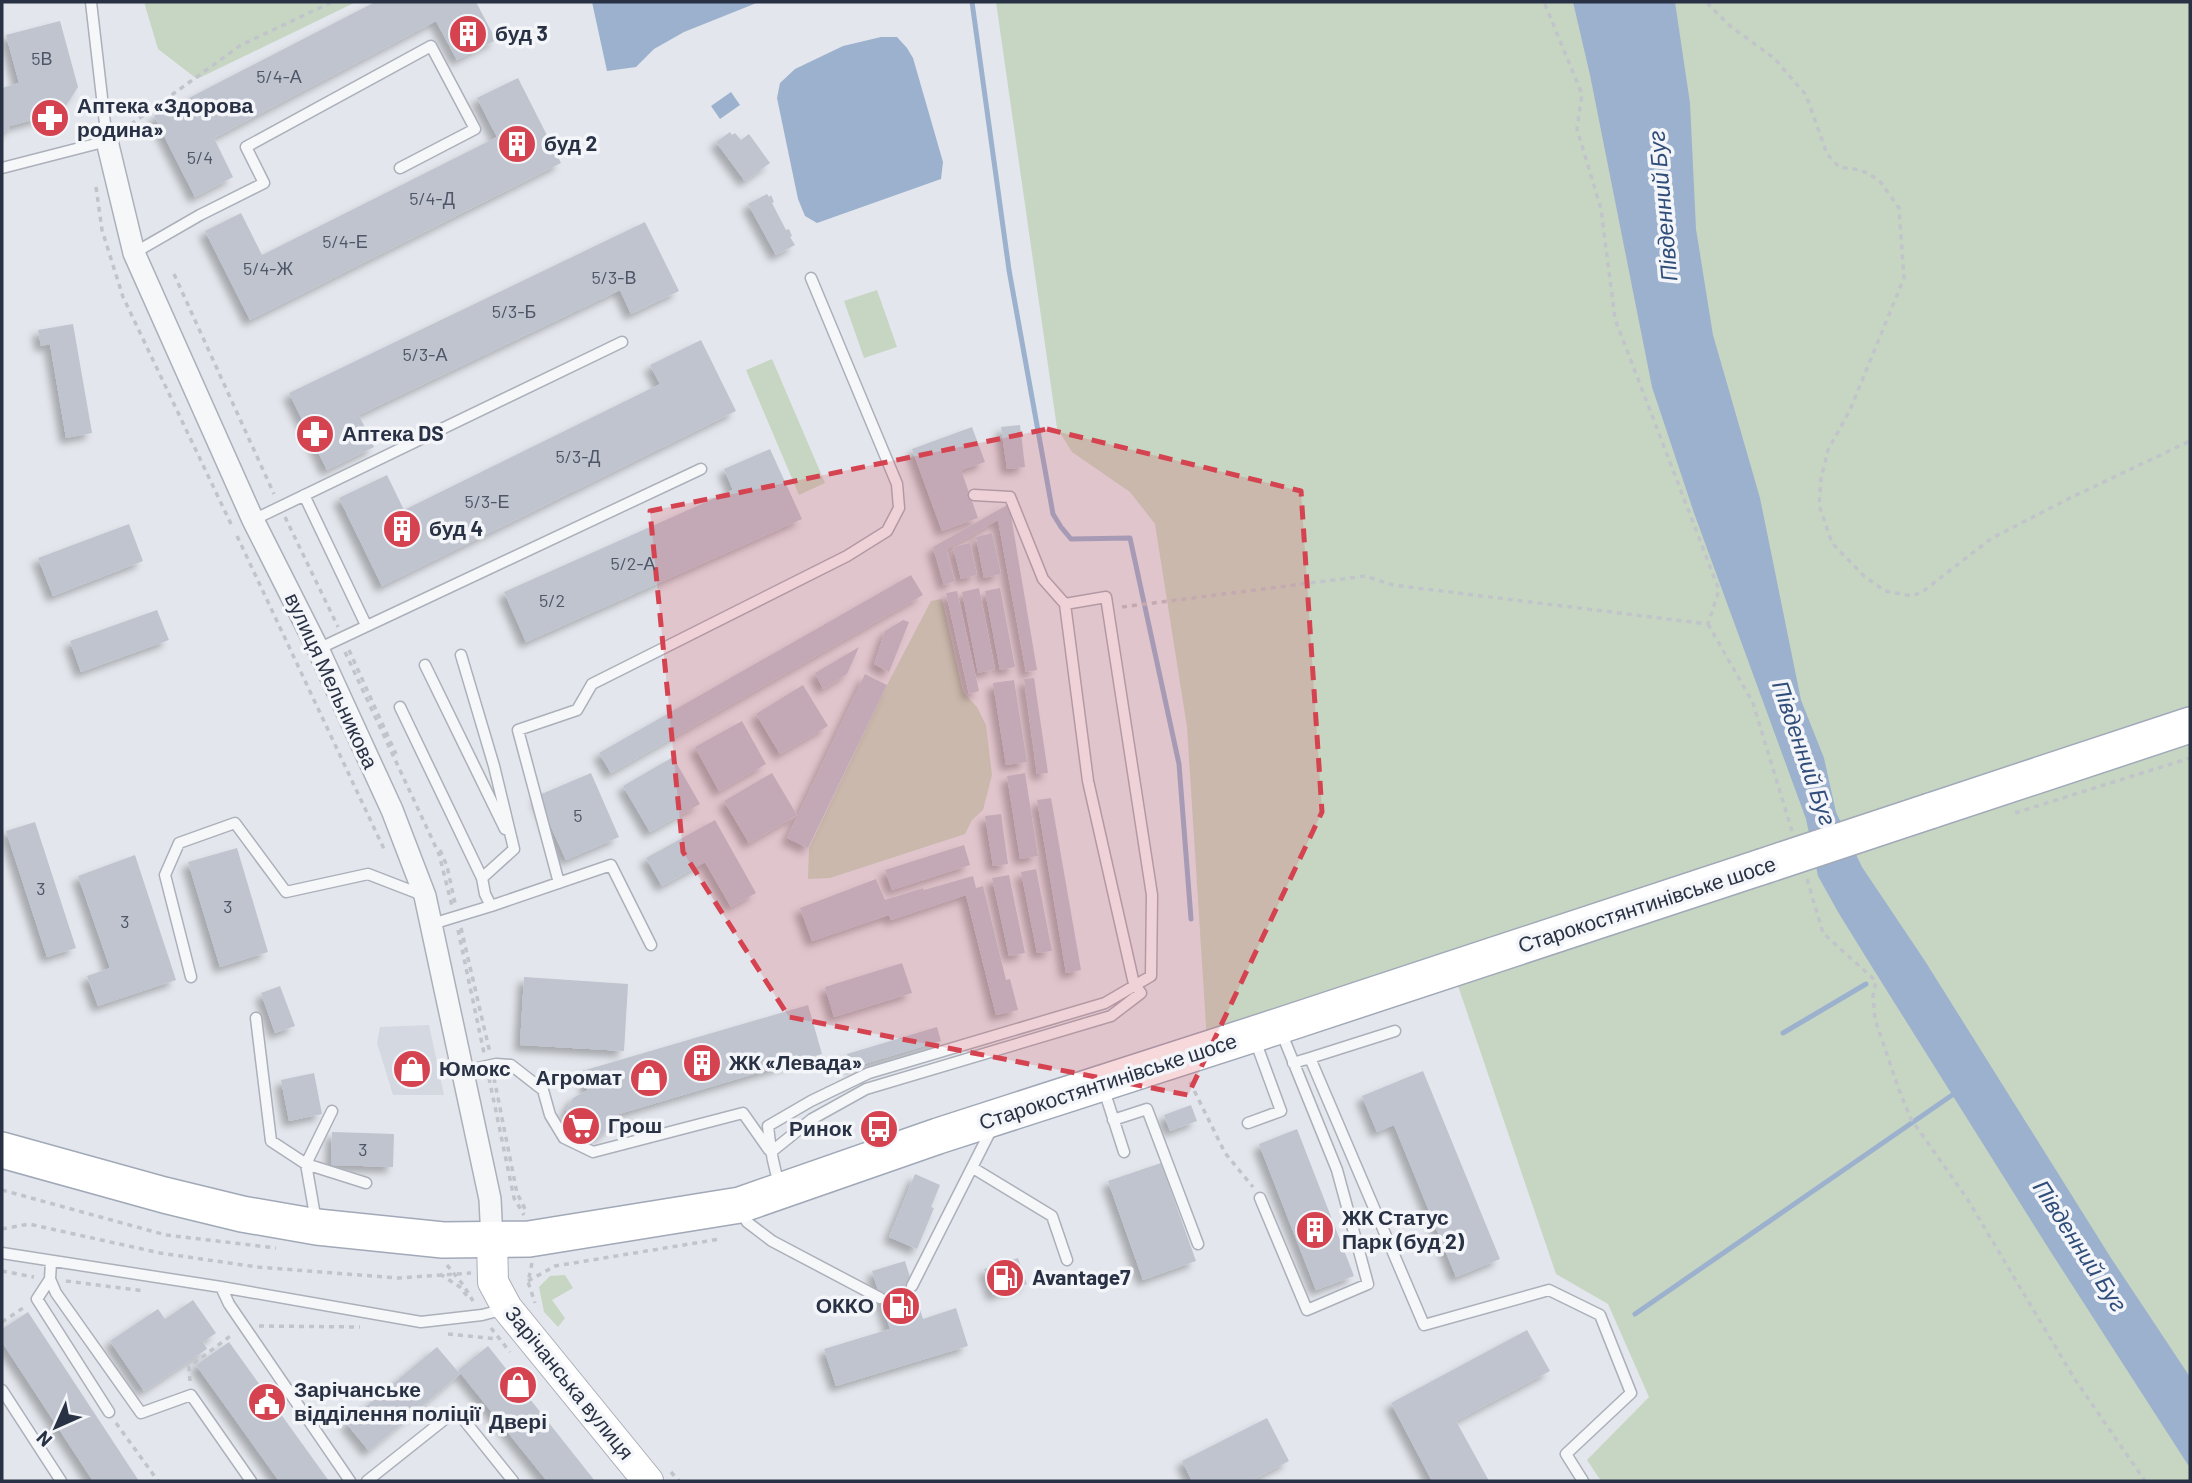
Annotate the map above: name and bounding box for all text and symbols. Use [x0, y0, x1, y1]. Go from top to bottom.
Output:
building icon: буд 3 [447, 13, 489, 55]
place label: буд 3 [495, 20, 548, 45]
house number: 5В [31, 47, 53, 69]
house number: 5/4-А [256, 65, 302, 87]
place label: Аптека «Здорова родина» [77, 92, 253, 141]
pharmacy icon: Аптека «Здорова родина» [29, 97, 71, 139]
building icon: буд 2 [496, 123, 538, 165]
water label: Південний Буг [1641, 129, 1683, 283]
place label: буд 2 [544, 130, 597, 155]
house number: 5/4 [187, 146, 213, 168]
house number: 5/4-Д [409, 187, 455, 209]
house number: 5/4-Е [322, 230, 368, 252]
house number: 5/4-Ж [243, 257, 293, 279]
house number: 5/3-В [592, 266, 636, 288]
house number: 5/3-Б [492, 300, 536, 322]
house number: 5/3-А [403, 343, 447, 365]
pharmacy icon: Аптека DS [294, 413, 336, 455]
place label: Аптека DS [342, 420, 444, 445]
house number: 5/3-Д [555, 445, 601, 467]
house number: 5/3-Е [465, 490, 509, 512]
building icon: буд 4 [381, 508, 423, 550]
place label: буд 4 [429, 515, 483, 540]
house number: 5/2-А [610, 552, 656, 574]
street label: вулиця Мельникова [281, 588, 384, 773]
house number: 5/2 [539, 589, 565, 611]
water label: Південний Буг [1767, 677, 1843, 829]
house number: 5 [573, 804, 583, 826]
street label: Старокостянтинівське шосе [1514, 850, 1779, 957]
house number: 3 [36, 877, 46, 899]
house number: 3 [223, 895, 233, 917]
house number: 3 [120, 910, 130, 932]
street label: Старокостянтинівське шосе [975, 1027, 1240, 1134]
building icon: ЖК «Левада» [681, 1042, 723, 1084]
shop icon: Юмокс [391, 1048, 433, 1090]
place label: ЖК «Левада» [728, 1049, 862, 1074]
place label: Юмокс [439, 1055, 511, 1080]
shop icon: Агромат [628, 1057, 670, 1099]
place label: Агромат [535, 1064, 622, 1089]
supermarket icon: Грош [560, 1105, 602, 1147]
bus stop icon: Ринок [858, 1108, 900, 1150]
place label: Грош [608, 1112, 662, 1137]
place label: Ринок [789, 1115, 852, 1140]
house number: 3 [358, 1138, 368, 1160]
water label: Південний Буг [2028, 1174, 2134, 1317]
place label: ЖК Статус Парк (буд 2) [1341, 1204, 1465, 1253]
building icon: ЖК Статус Парк (буд 2) [1294, 1209, 1336, 1251]
fuel station icon: Avantage7 [984, 1257, 1026, 1299]
place label: Avantage7 [1032, 1264, 1131, 1289]
fuel station icon: ОККО [880, 1285, 922, 1327]
place label: ОККО [816, 1292, 874, 1317]
street label: Зарічанська вулиця [501, 1300, 640, 1464]
shop icon: Двері [497, 1364, 539, 1406]
place label: Зарічанське відділення поліції [294, 1376, 482, 1425]
public building icon: Зарічанське відділення поліції [246, 1381, 288, 1423]
north arrow [21, 1392, 91, 1462]
place label: Двері [489, 1408, 547, 1433]
text: N [31, 1427, 56, 1452]

